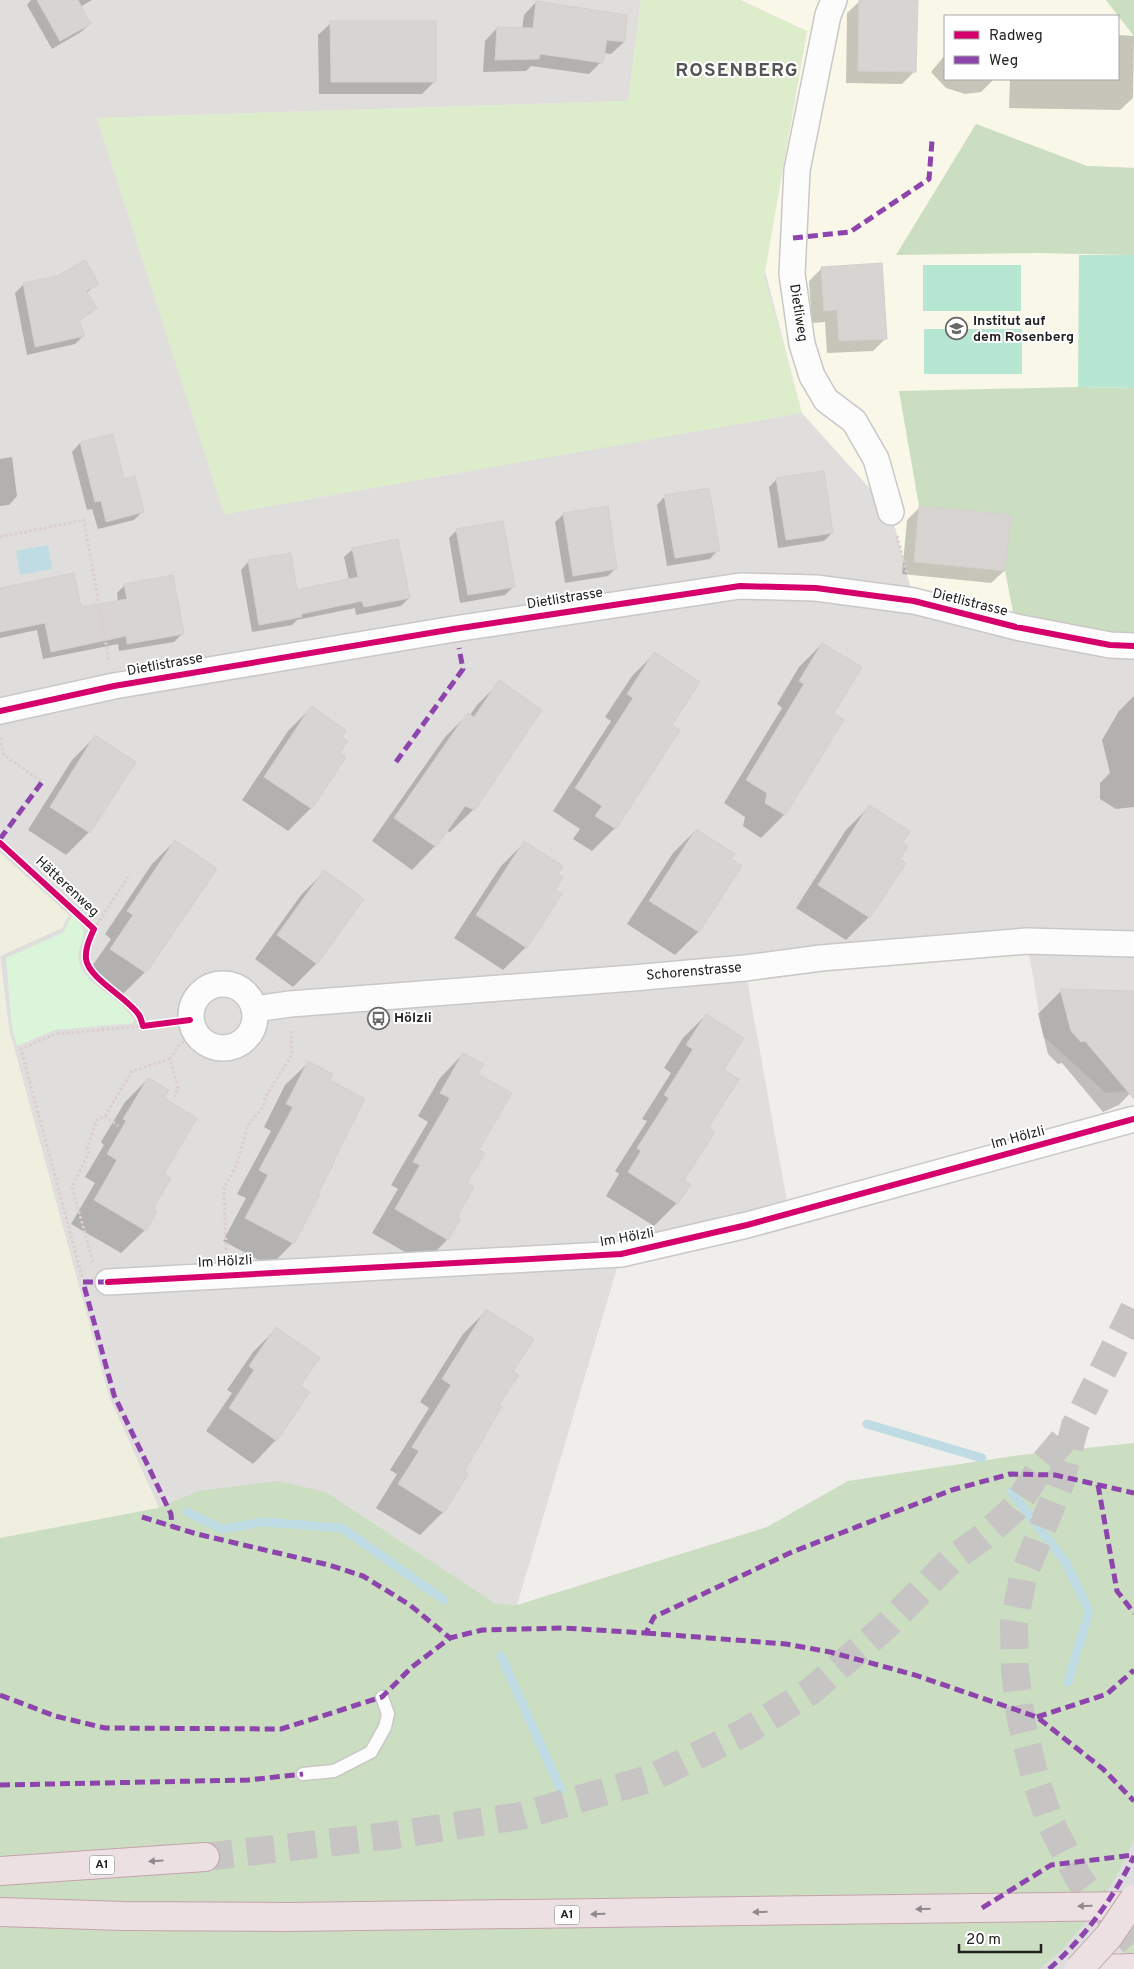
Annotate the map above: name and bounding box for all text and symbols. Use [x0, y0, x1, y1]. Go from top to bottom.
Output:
legend [944, 15, 1119, 80]
text: Radweg [989, 27, 1043, 46]
text: Weg [989, 52, 1018, 71]
district label: ROSENBERG [675, 59, 799, 83]
street label: Dietliweg [785, 283, 811, 343]
place label: Institut auf dem Rosenberg [973, 313, 1074, 346]
school or university icon: Institut auf dem Rosenberg [945, 317, 969, 341]
street label: Dietlistrasse [526, 585, 604, 613]
street label: Dietlistrasse [931, 585, 1009, 621]
street label: Dietlistrasse [126, 650, 204, 680]
street label: Hätterenweg [32, 853, 102, 921]
street label: Schorenstrasse [646, 959, 742, 985]
bus stop icon: Hölzli [366, 1006, 390, 1030]
place label: Hölzli [394, 1010, 432, 1027]
street label: Im Hölzli [989, 1123, 1047, 1153]
street label: Im Hölzli [599, 1225, 655, 1251]
street label: Im Hölzli [197, 1252, 253, 1272]
road number: A1 [90, 1856, 114, 1874]
one-way arrow [148, 1857, 164, 1865]
one-way arrow [1077, 1903, 1093, 1911]
one-way arrow [915, 1905, 931, 1913]
road number: A1 [554, 1906, 580, 1924]
one-way arrow [752, 1908, 768, 1916]
one-way arrow [590, 1910, 606, 1918]
scale bar [959, 1922, 1042, 1954]
text: 20 m [966, 1931, 1001, 1950]

